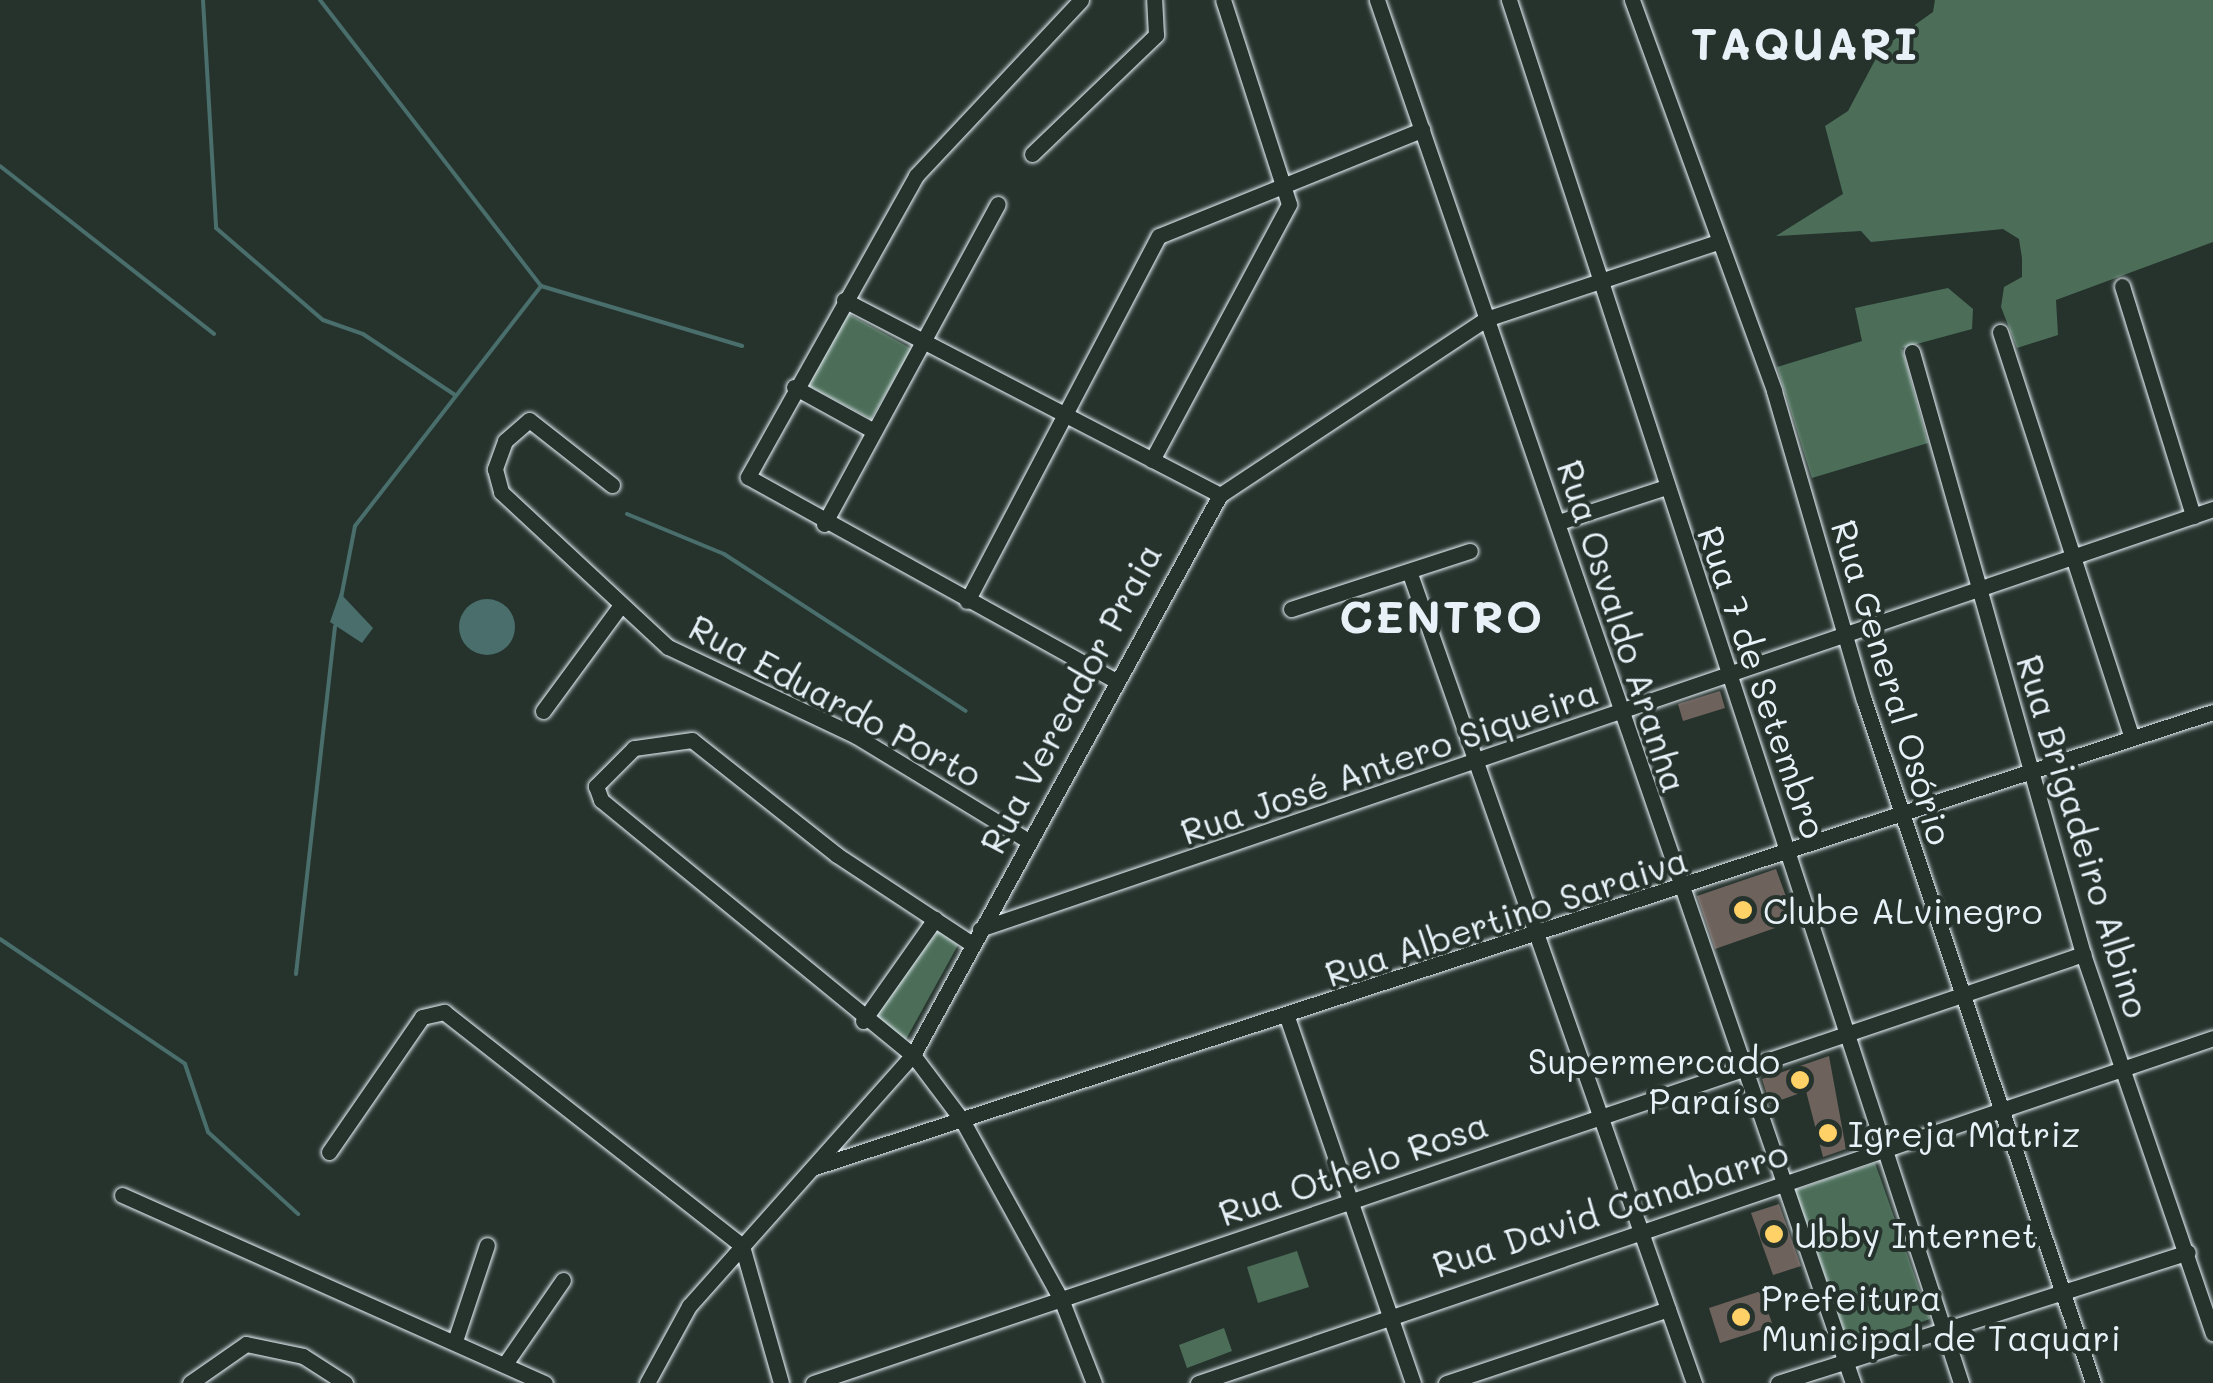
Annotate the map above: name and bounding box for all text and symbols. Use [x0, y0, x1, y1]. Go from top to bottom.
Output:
district label: TAQUARI [1691, 16, 1919, 70]
street label: Rua Osvaldo Aranha [1549, 454, 1697, 798]
street label: Rua General Osório [1824, 515, 1962, 849]
street label: Rua 7 de Setembro [1690, 520, 1836, 844]
street label: Rua Vereador Praia [971, 536, 1169, 860]
district label: CENTRO [1339, 589, 1545, 643]
street label: Rua Eduardo Porto [683, 605, 989, 795]
street label: Rua Brigadeiro Albino [2009, 650, 2159, 1022]
street label: Rua José Antero Siqueira [1175, 670, 1603, 852]
street label: Rua Albertino Saraiva [1320, 838, 1692, 994]
place label: Clube ALvinegro [1763, 889, 2043, 931]
marker: Clube ALvinegro [1732, 899, 1754, 921]
place label: Supermercado Paraíso [1528, 1039, 1780, 1121]
marker: Supermercado Paraíso [1789, 1069, 1811, 1091]
street label: Rua Othelo Rosa [1213, 1102, 1493, 1234]
place label: Igreja Matriz [1848, 1112, 2080, 1154]
marker: Igreja Matriz [1817, 1122, 1839, 1144]
street label: Rua David Canabarro [1427, 1131, 1793, 1285]
place label: Ubby Internet [1794, 1213, 2037, 1255]
marker: Ubby Internet [1763, 1223, 1785, 1245]
place label: Prefeitura Municipal de Taquari [1761, 1276, 2121, 1358]
marker: Prefeitura Municipal de Taquari [1730, 1306, 1752, 1328]

